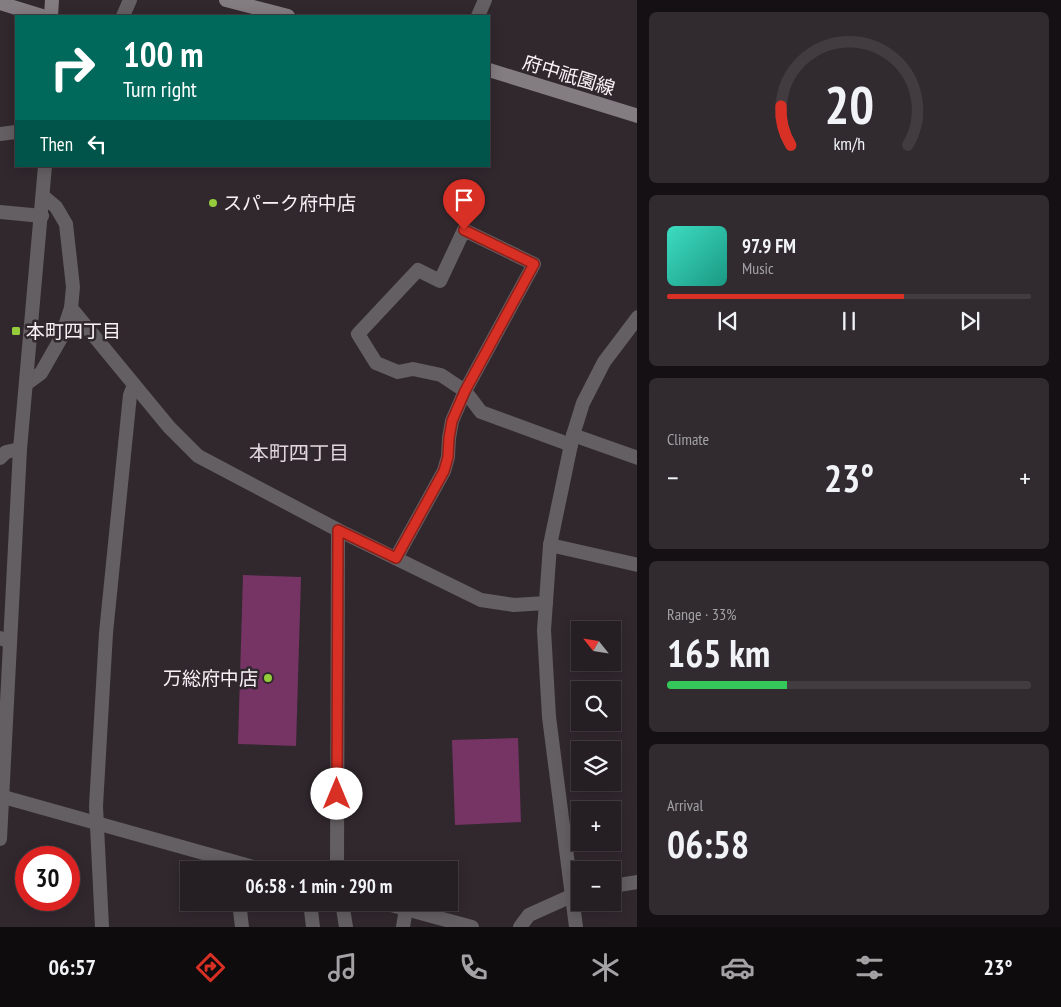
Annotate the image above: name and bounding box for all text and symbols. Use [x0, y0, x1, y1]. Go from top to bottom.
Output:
text: 100 m [123, 31, 204, 77]
icon: right [40, 35, 105, 100]
street label: 府中祇園線 [520, 50, 618, 100]
text: 20 [824, 71, 874, 138]
text: Turn right [123, 75, 197, 103]
icon: left [83, 130, 111, 158]
text: Then [40, 132, 73, 156]
text: km/h [833, 132, 865, 155]
pin [443, 179, 485, 230]
icon: arrive [450, 186, 478, 214]
place label: スパーク府中店 [223, 191, 356, 215]
marker: スパーク府中店 [207, 197, 219, 209]
text: 97.9 FM [742, 234, 796, 258]
text: Music [742, 258, 774, 278]
icon: previous [714, 307, 742, 335]
icon: pause [835, 307, 863, 335]
icon: next [956, 307, 984, 335]
place label: 本町四丁目 [26, 319, 121, 343]
marker: 本町四丁目 [10, 325, 22, 337]
text: Climate [667, 429, 709, 449]
district label: 本町四丁目 [249, 440, 349, 466]
text: 23° [824, 453, 874, 502]
text: − [667, 459, 679, 496]
text: + [1019, 459, 1031, 496]
text: Range · 33% [667, 604, 736, 624]
north arrow [571, 621, 621, 671]
map controls [571, 621, 621, 911]
text: 165 km [667, 628, 770, 677]
place label: 万総府中店 [163, 666, 258, 690]
marker: 万総府中店 [262, 672, 274, 684]
button: search [571, 681, 621, 731]
button: layers [571, 741, 621, 791]
position arrow [310, 767, 362, 819]
text: Arrival [667, 795, 703, 815]
button: + [571, 801, 621, 851]
text: 06:58 [667, 819, 749, 868]
speed limit sign: 30 [15, 846, 80, 911]
button: − [571, 861, 621, 911]
text: 06:58 · 1 min · 290 m [246, 874, 392, 898]
icon: directions [193, 950, 228, 985]
icon: music [325, 950, 360, 985]
icon: phone [456, 950, 491, 985]
icon: climate [588, 950, 623, 985]
icon: car [720, 950, 755, 985]
icon: filters [852, 950, 887, 985]
text: 06:57 [48, 953, 96, 981]
text: 23° [983, 953, 1013, 981]

